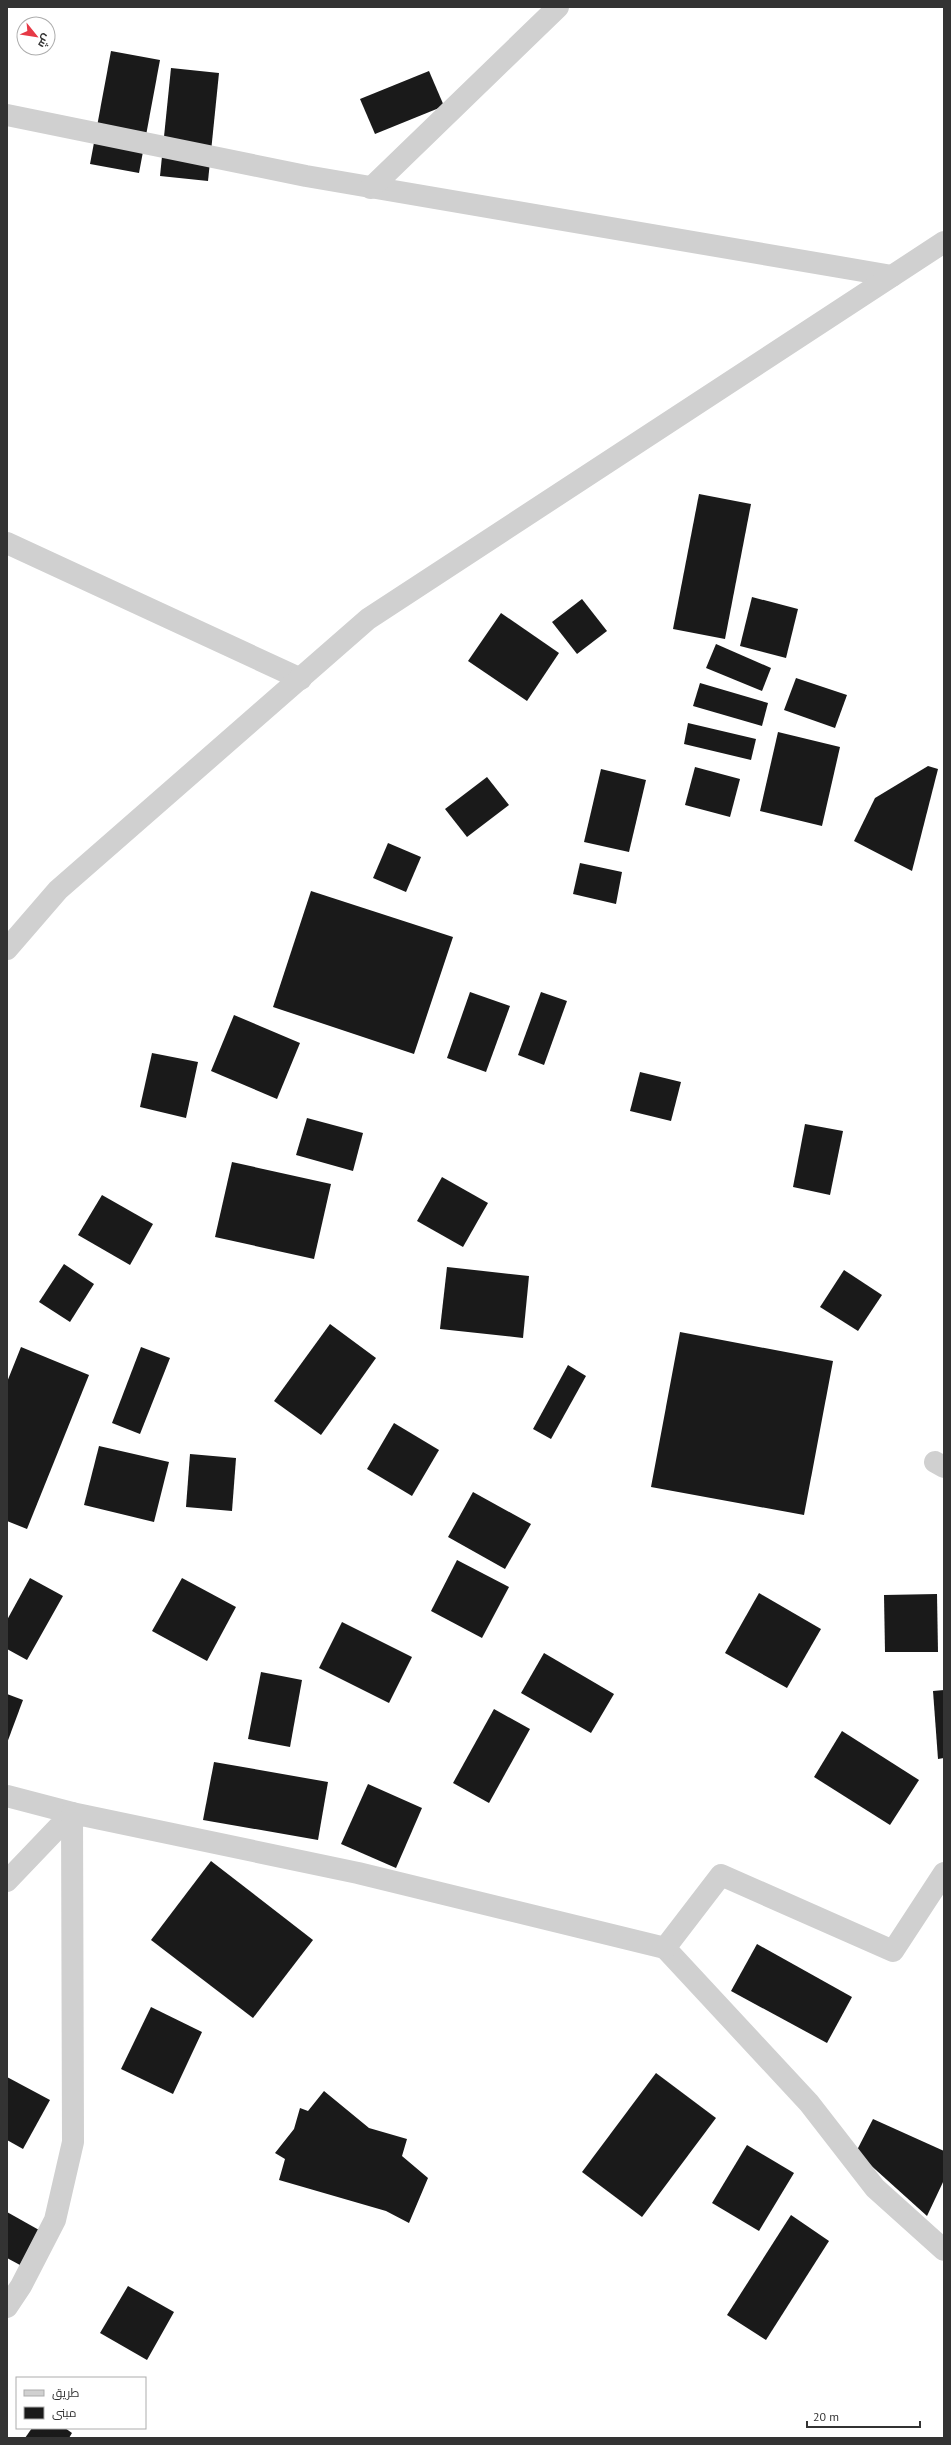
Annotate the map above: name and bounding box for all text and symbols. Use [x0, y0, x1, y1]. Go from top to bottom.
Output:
north arrow [16, 16, 56, 56]
text: ش [35, 31, 54, 51]
legend [16, 2377, 146, 2429]
text: طريق [52, 2385, 80, 2400]
scale bar [807, 2403, 920, 2429]
text: مبنى [52, 2405, 77, 2420]
text: 20 m [813, 2409, 839, 2424]

